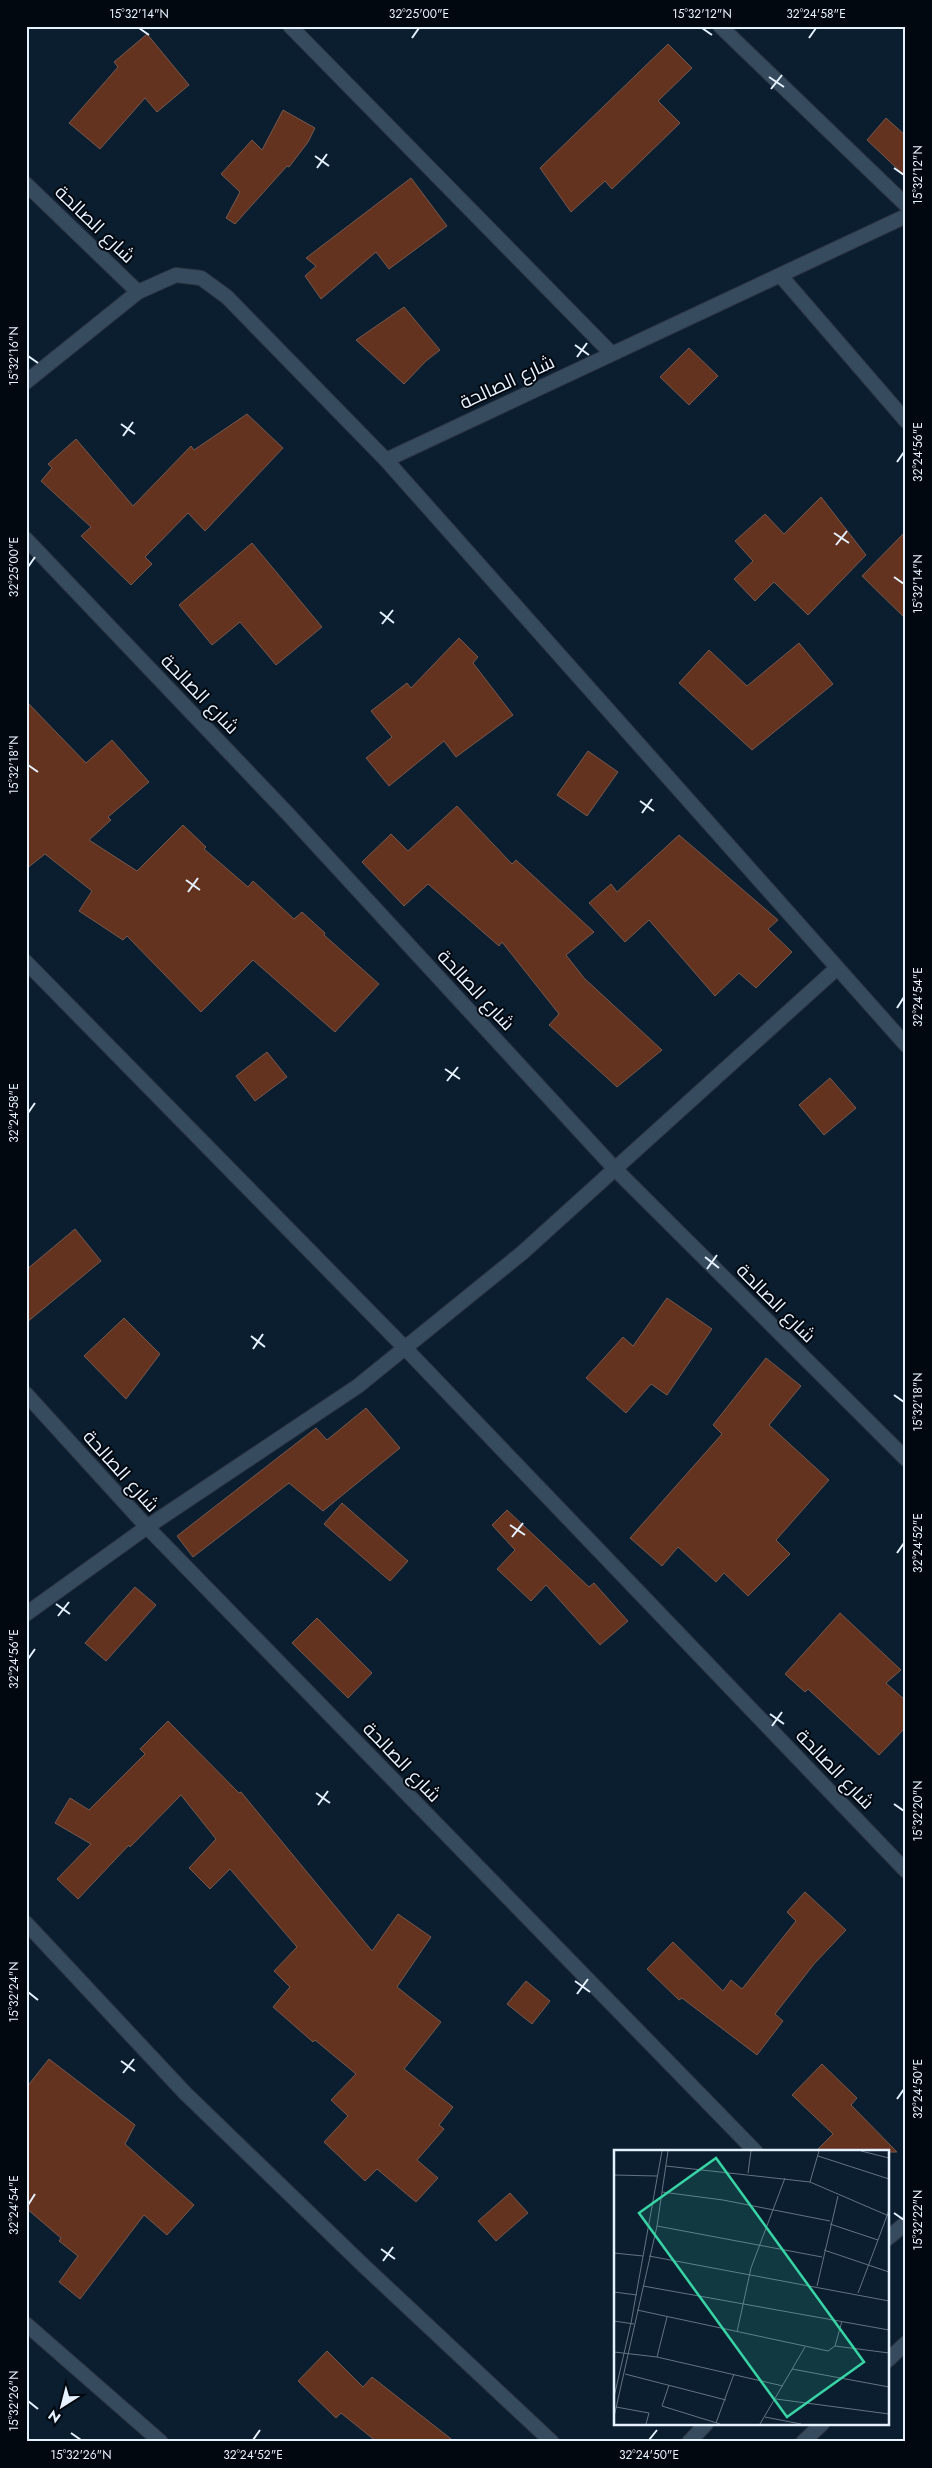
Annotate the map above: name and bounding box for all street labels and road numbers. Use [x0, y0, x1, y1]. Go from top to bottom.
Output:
street label: شارع الصالحة [49, 179, 141, 269]
street label: شارع الصالحة [455, 348, 559, 416]
street label: شارع الصالحة [155, 648, 245, 740]
street label: شارع الصالحة [431, 943, 521, 1037]
street label: شارع الصالحة [730, 1257, 822, 1349]
street label: شارع الصالحة [77, 1424, 165, 1518]
street label: شارع الصالحة [357, 1716, 447, 1808]
street label: شارع الصالحة [790, 1723, 880, 1815]

